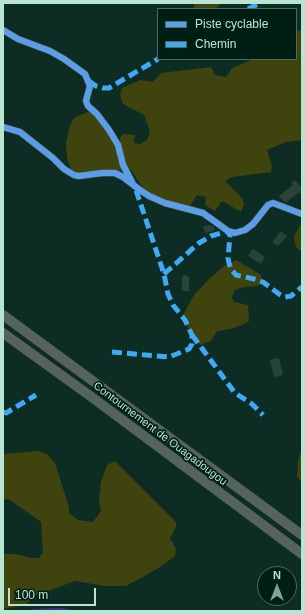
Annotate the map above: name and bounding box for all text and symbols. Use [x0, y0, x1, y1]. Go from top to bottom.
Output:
legend [157, 8, 297, 60]
text: Piste cyclable [195, 17, 268, 31]
text: Chemin [195, 37, 236, 51]
street label: Contournement de Ouagadougou [91, 379, 229, 489]
north arrow [257, 566, 297, 606]
text: N [273, 569, 281, 581]
scale bar [10, 580, 98, 606]
text: 100 m [15, 588, 48, 602]

